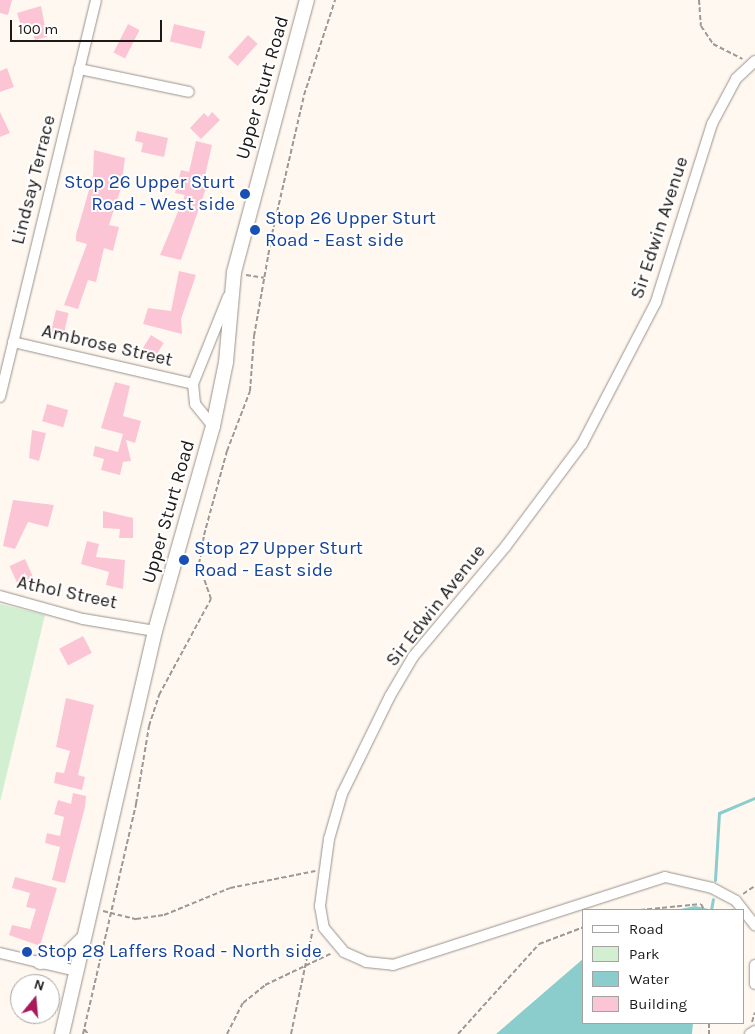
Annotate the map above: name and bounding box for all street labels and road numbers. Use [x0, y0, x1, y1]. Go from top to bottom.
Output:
street label: Upper Sturt Road [232, 14, 294, 162]
street label: Lindsay Terrace [7, 113, 61, 247]
street label: Sir Edwin Avenue [626, 154, 694, 302]
street label: Ambrose Street [39, 320, 175, 372]
street label: Upper Sturt Road [138, 438, 200, 586]
street label: Sir Edwin Avenue [381, 541, 491, 671]
street label: Athol Street [15, 571, 119, 615]

